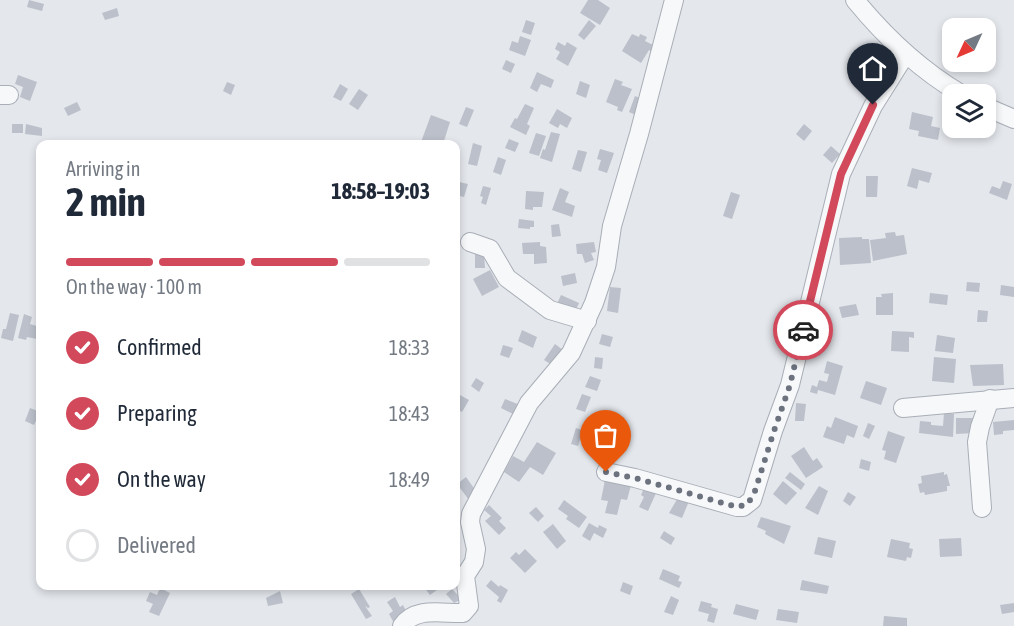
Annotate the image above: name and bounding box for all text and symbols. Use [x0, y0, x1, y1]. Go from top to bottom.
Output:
north arrow [942, 18, 996, 72]
map controls [942, 18, 996, 138]
pin [847, 43, 898, 105]
icon: home [856, 52, 889, 85]
button: layers [942, 84, 996, 138]
text: Arriving in [66, 157, 140, 180]
text: 18:58–19:03 [331, 178, 430, 204]
text: 2 min [66, 180, 146, 224]
text: On the way · 100 m [66, 275, 202, 298]
courier [773, 300, 833, 360]
icon: car [787, 314, 820, 347]
icon: check [66, 331, 99, 364]
text: Confirmed [117, 334, 202, 360]
text: 18:33 [389, 336, 430, 359]
icon: check [66, 397, 99, 430]
text: Preparing [117, 400, 197, 426]
text: 18:43 [389, 402, 430, 425]
pin [580, 410, 631, 472]
icon: bag [589, 419, 622, 452]
icon: check [66, 463, 99, 496]
text: On the way [117, 466, 206, 492]
text: 18:49 [389, 468, 430, 491]
text: Delivered [117, 532, 196, 558]

